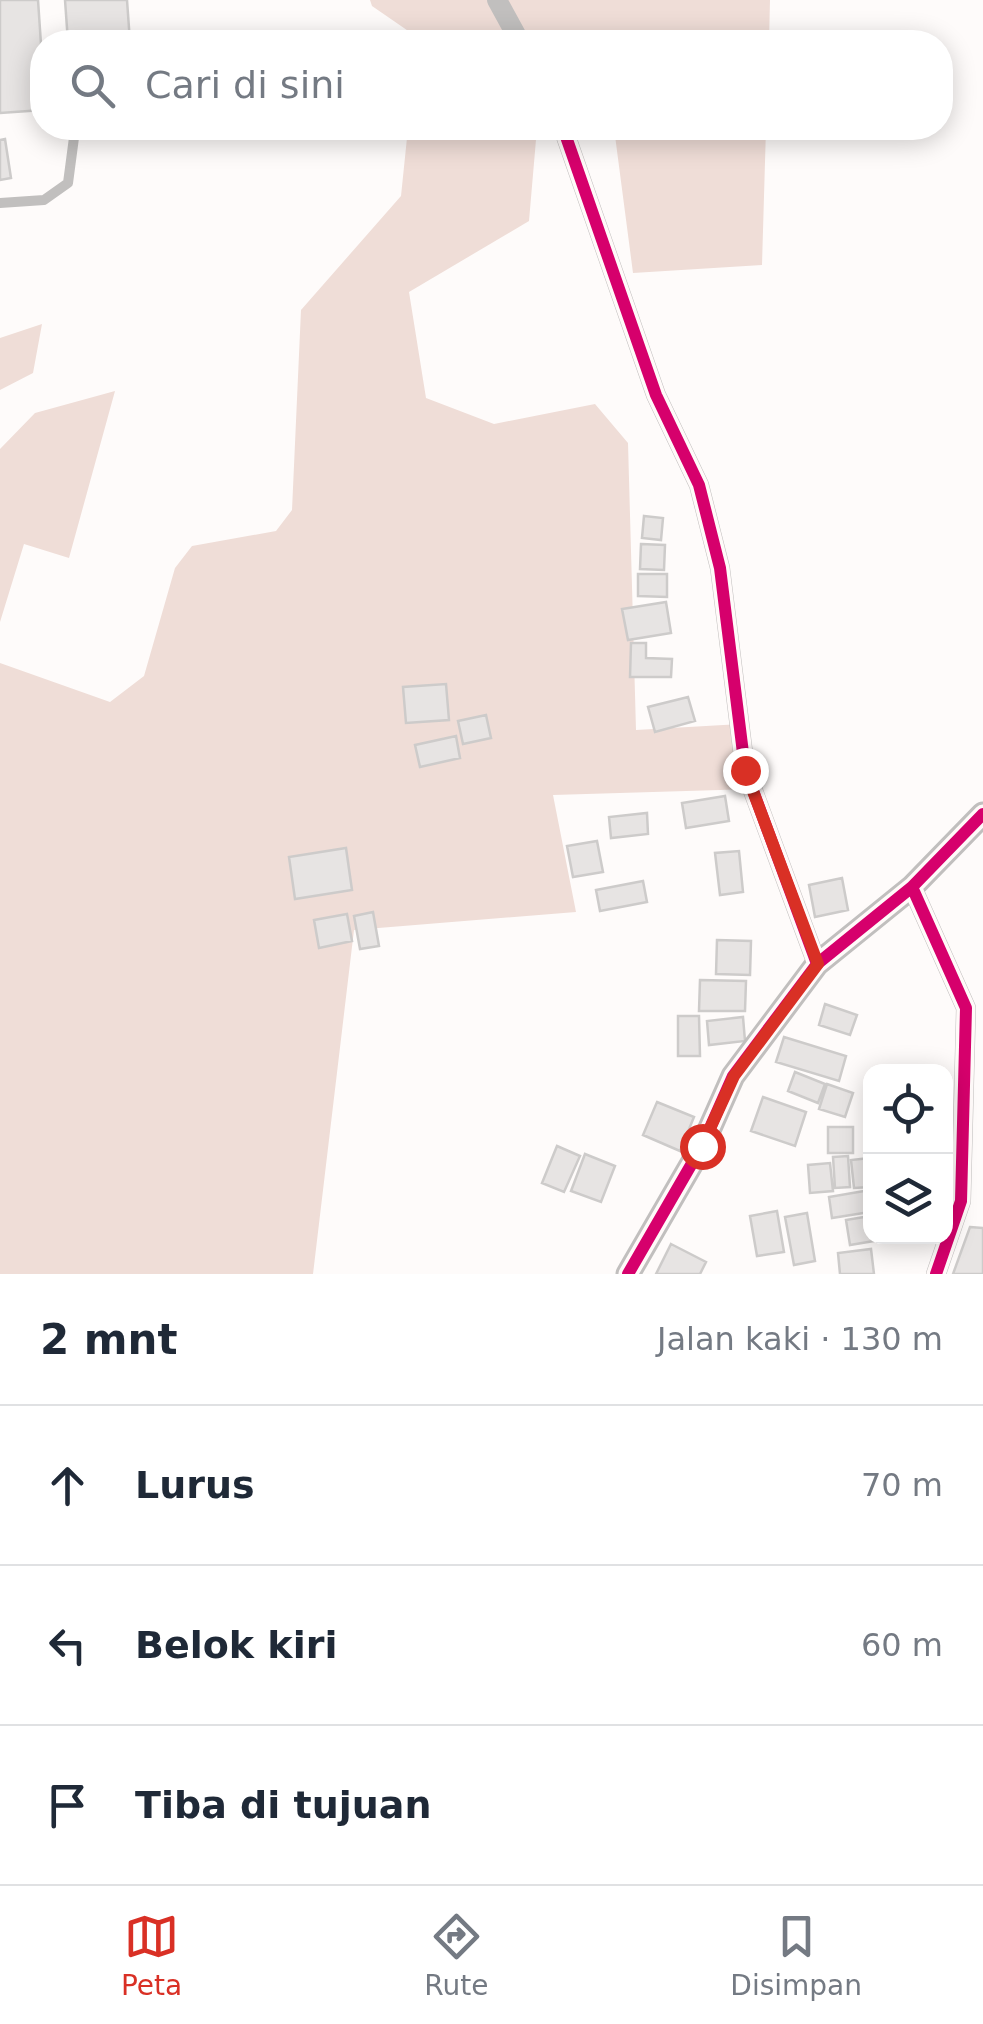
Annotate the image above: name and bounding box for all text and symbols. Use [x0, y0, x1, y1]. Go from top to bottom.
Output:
search box [30, 30, 953, 140]
icon: search [65, 58, 120, 113]
text: Cari di sini [145, 63, 345, 107]
route end [723, 748, 769, 794]
map controls [863, 1064, 953, 1244]
button: locate [863, 1064, 953, 1154]
route start [680, 1124, 726, 1170]
button: layers [863, 1154, 953, 1244]
text: 2 mnt [40, 1315, 178, 1364]
text: Jalan kaki · 130 m [657, 1320, 943, 1358]
icon: ahead [40, 1458, 95, 1513]
text: Lurus [135, 1463, 255, 1507]
text: 70 m [861, 1466, 943, 1504]
icon: left [40, 1618, 95, 1673]
text: Belok kiri [135, 1623, 337, 1667]
text: 60 m [861, 1626, 943, 1664]
icon: arrive [40, 1778, 95, 1833]
text: Tiba di tujuan [135, 1783, 431, 1827]
tab: Peta [121, 1909, 182, 2002]
tab: Rute [424, 1909, 488, 2002]
tab: Disimpan [730, 1909, 862, 2002]

